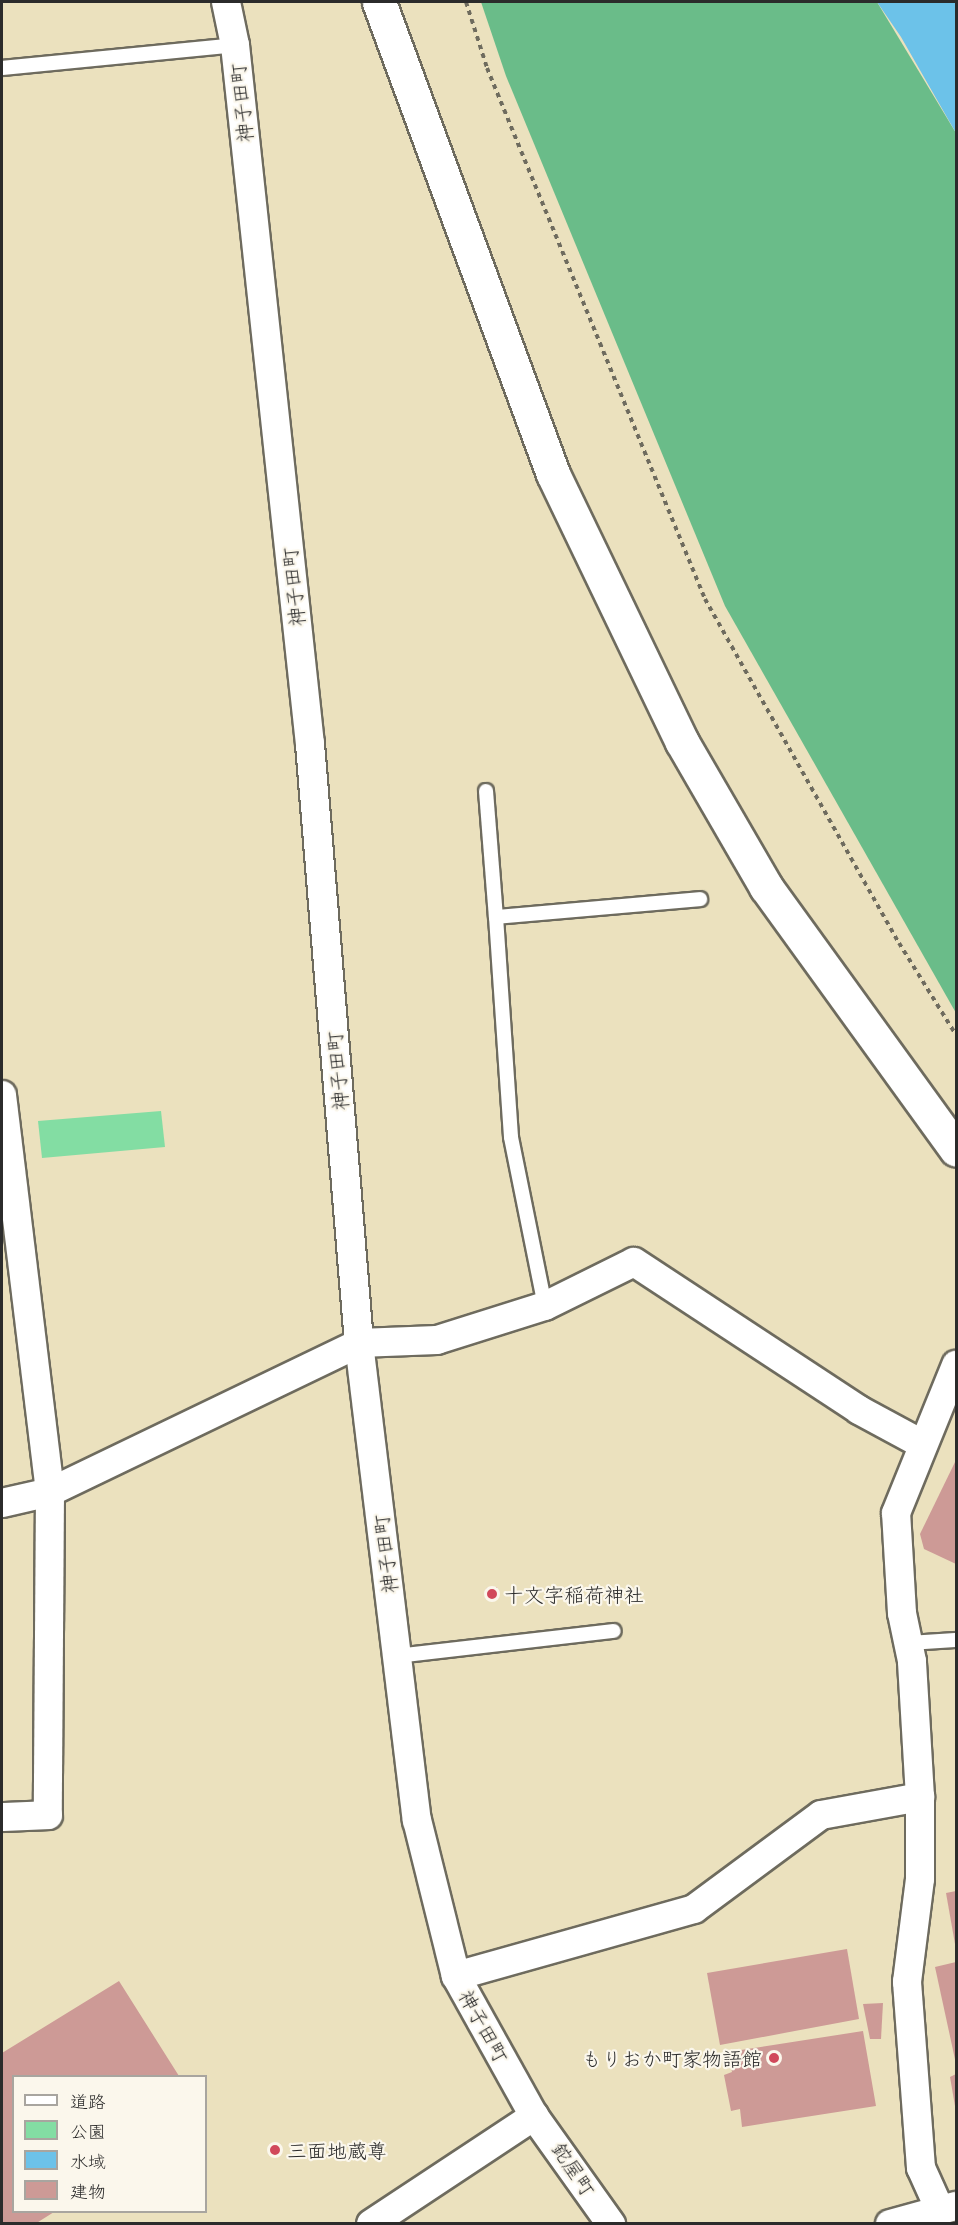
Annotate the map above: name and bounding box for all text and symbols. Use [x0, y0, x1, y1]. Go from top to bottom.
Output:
street label: 神子田町 [225, 62, 257, 144]
street label: 神子田町 [277, 546, 309, 628]
street label: 神子田町 [322, 1030, 352, 1112]
street label: 神子田町 [368, 1513, 402, 1595]
place label: 十文字稲荷神社 [504, 1582, 644, 1606]
marker: 十文字稲荷神社 [485, 1587, 499, 1601]
street label: 神子田町 [454, 1985, 514, 2067]
place label: もりおか町家物語館 [582, 2046, 762, 2070]
marker: もりおか町家物語館 [767, 2051, 781, 2065]
legend [12, 2075, 207, 2213]
text: 道路 [70, 2089, 106, 2114]
text: 公園 [70, 2119, 106, 2144]
street label: 鉈屋町 [547, 2137, 601, 2201]
place label: 三面地蔵尊 [287, 2138, 387, 2162]
marker: 三面地蔵尊 [268, 2143, 282, 2157]
text: 水域 [70, 2149, 106, 2174]
text: 建物 [70, 2179, 106, 2204]

